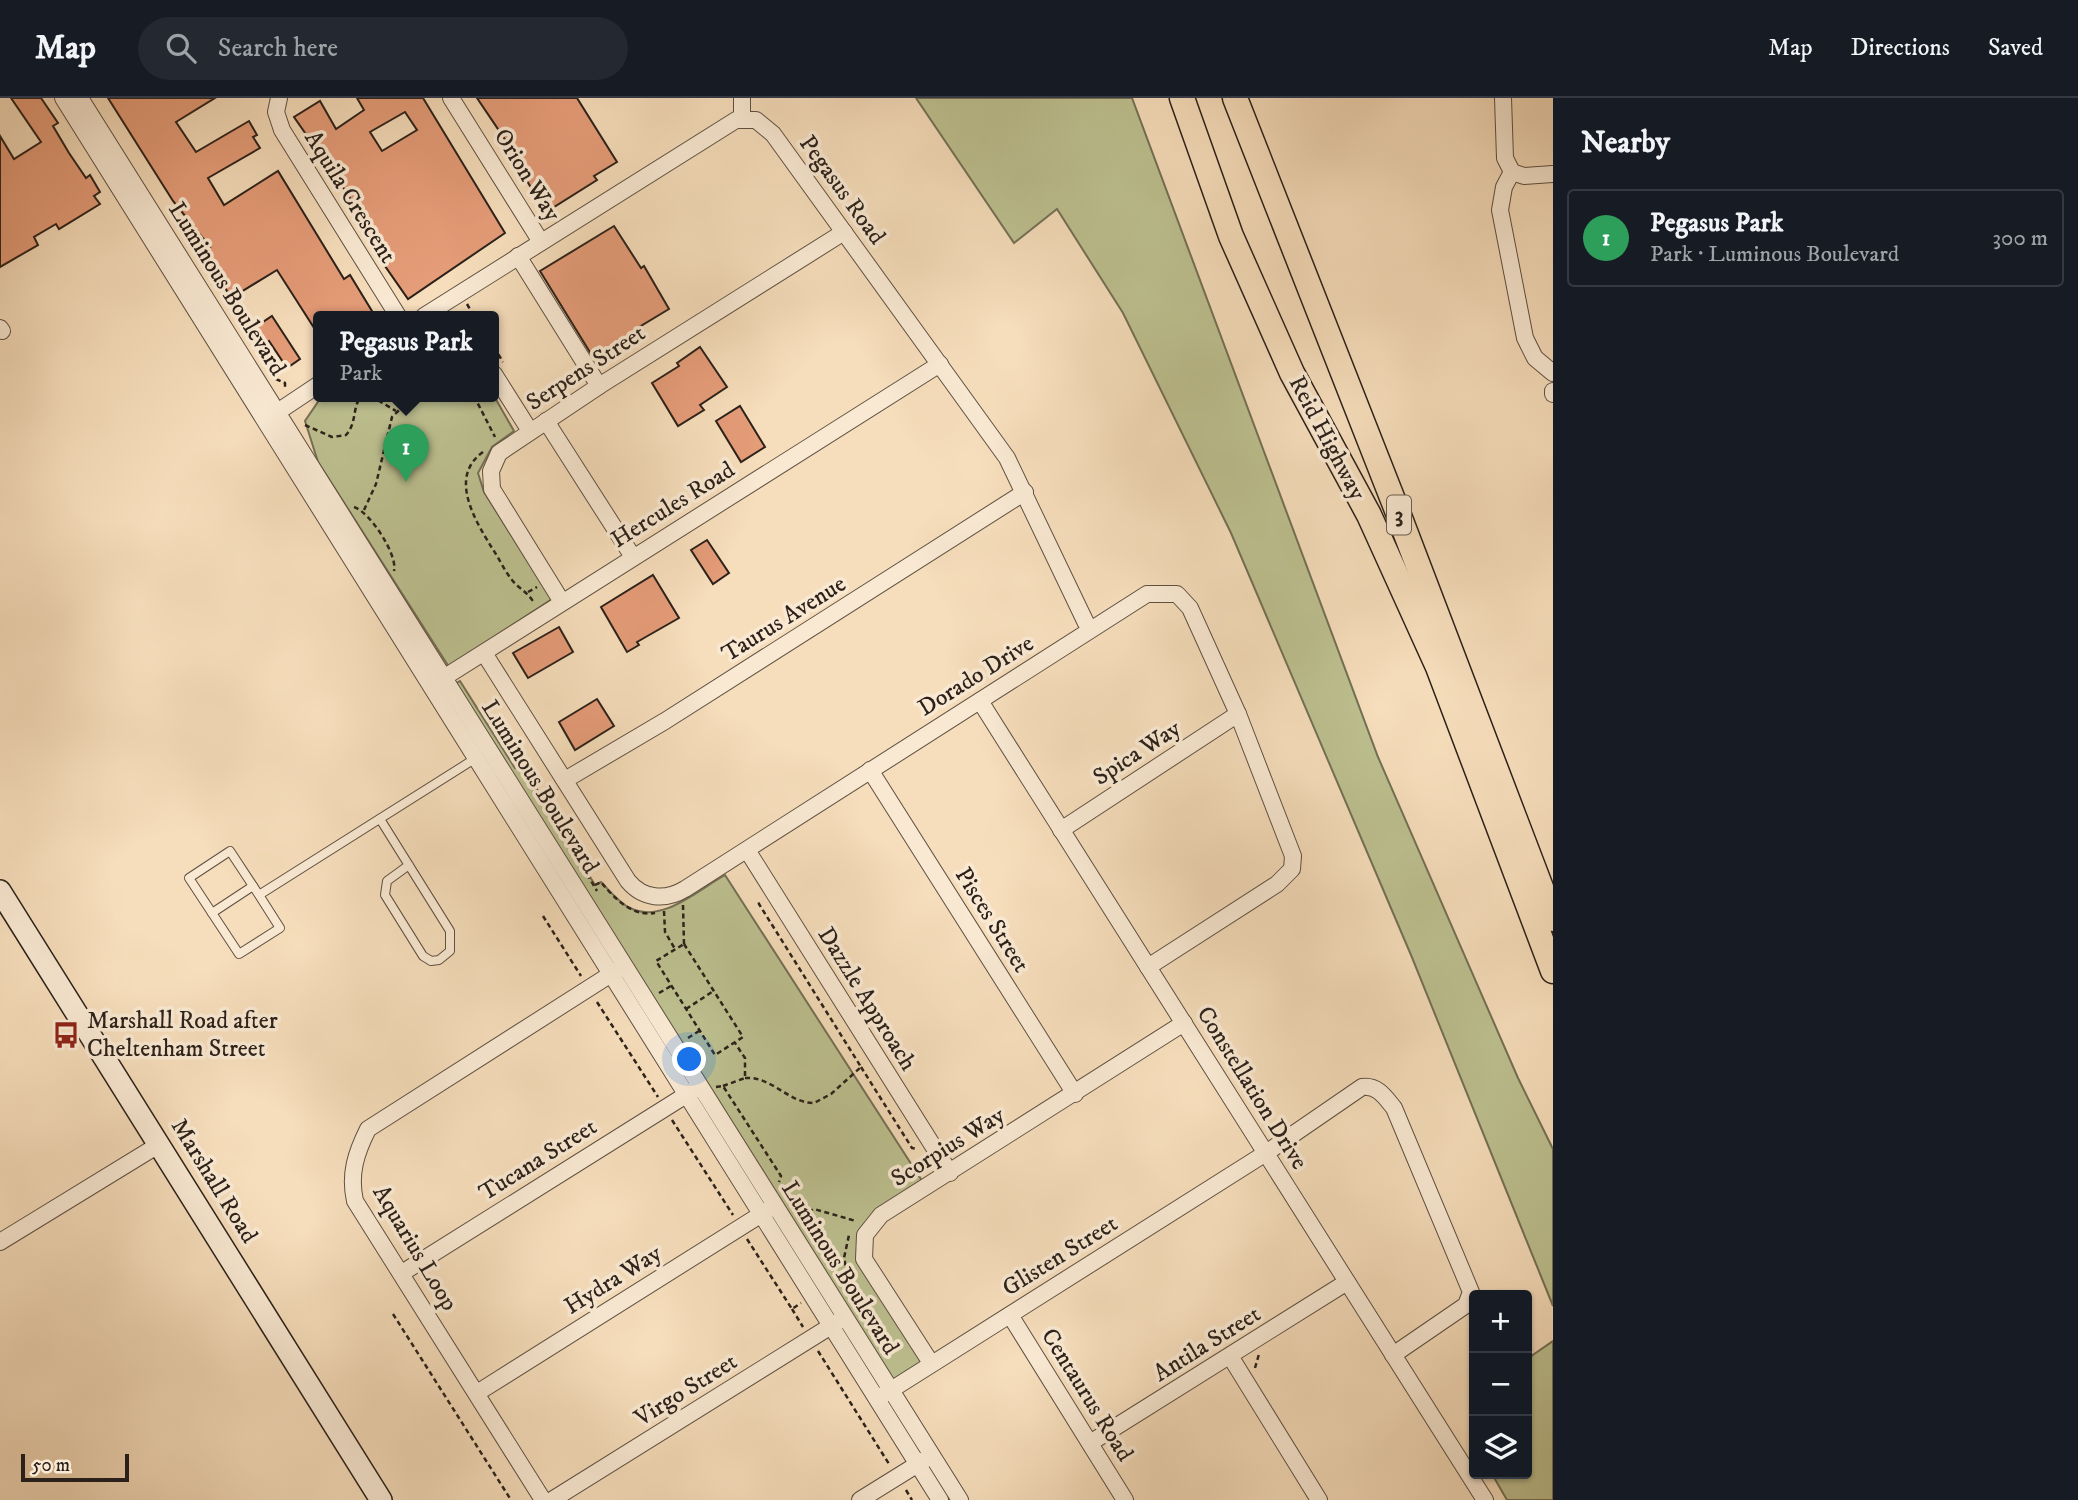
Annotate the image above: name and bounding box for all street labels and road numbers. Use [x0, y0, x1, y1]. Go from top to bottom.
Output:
street label: Orion Way [487, 123, 567, 227]
street label: Aquila Crescent [297, 125, 403, 269]
street label: Pegasus Road [792, 129, 892, 251]
street label: Luminous Boulevard [162, 197, 292, 381]
street label: Serpens Street [521, 318, 651, 418]
street label: Reid Highway [1282, 371, 1373, 506]
street label: Hercules Road [606, 455, 741, 555]
road number: 3 [1387, 496, 1411, 534]
street label: Taurus Avenue [716, 569, 852, 669]
street label: Dorado Drive [913, 629, 1039, 723]
street label: Luminous Boulevard [475, 695, 605, 879]
street label: Spica Way [1088, 713, 1187, 792]
street label: Pisces Street [948, 862, 1036, 978]
street label: Dazzle Approach [811, 921, 923, 1077]
street label: Constellation Drive [1190, 1001, 1314, 1175]
street label: Scorpius Way [886, 1100, 1011, 1194]
street label: Tucana Street [474, 1112, 603, 1208]
street label: Marshall Road [164, 1113, 264, 1249]
street label: Luminous Boulevard [775, 1176, 905, 1360]
street label: Aquarius Loop [366, 1180, 464, 1316]
street label: Glisten Street [997, 1209, 1123, 1303]
street label: Hydra Way [559, 1238, 668, 1322]
street label: Antila Street [1148, 1299, 1266, 1389]
street label: Centaurus Road [1034, 1323, 1140, 1467]
street label: Virgo Street [628, 1347, 743, 1434]

